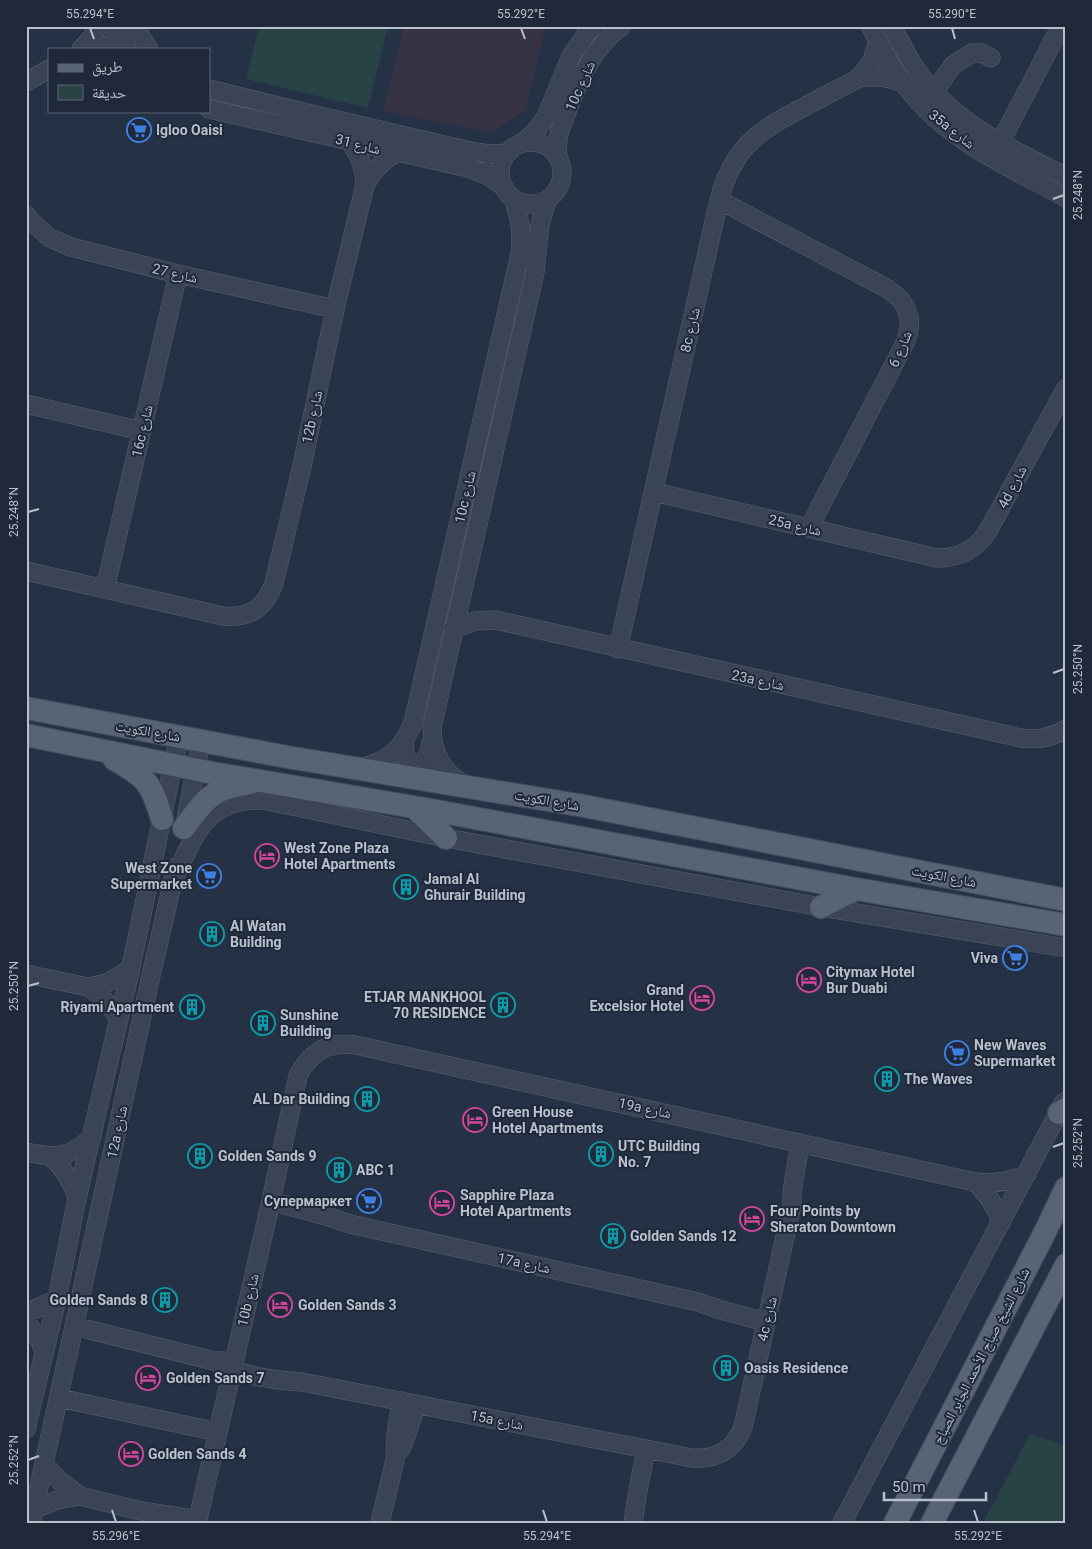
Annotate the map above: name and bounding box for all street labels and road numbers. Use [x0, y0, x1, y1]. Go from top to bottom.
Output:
street label: 10c شارع [562, 58, 600, 114]
street label: 35a شارع [925, 106, 978, 153]
street label: شارع 31 [333, 131, 382, 159]
street label: شارع 27 [150, 260, 199, 288]
street label: 8c شارع [677, 306, 705, 354]
street label: شارع 6 [885, 328, 917, 370]
street label: 12b شارع [299, 389, 327, 445]
street label: 16c شارع [128, 403, 158, 459]
street label: 4d شارع [994, 463, 1032, 512]
street label: 10c شارع [451, 469, 481, 525]
street label: 25a شارع [767, 511, 823, 541]
street label: 23a شارع [730, 667, 786, 695]
street label: شارع الكويت [114, 717, 182, 747]
street label: شارع الكويت [513, 786, 581, 816]
street label: شارع الكويت [910, 862, 978, 892]
street label: 19a شارع [617, 1095, 673, 1123]
street label: 12a شارع [104, 1104, 132, 1160]
street label: 17a شارع [496, 1250, 552, 1278]
street label: شارع الشيخ صباح الأحمد الجابر الصباح [929, 1265, 1034, 1448]
street label: 10b شارع [234, 1272, 264, 1328]
street label: 4c شارع [754, 1295, 782, 1343]
street label: 15a شارع [469, 1407, 525, 1435]

